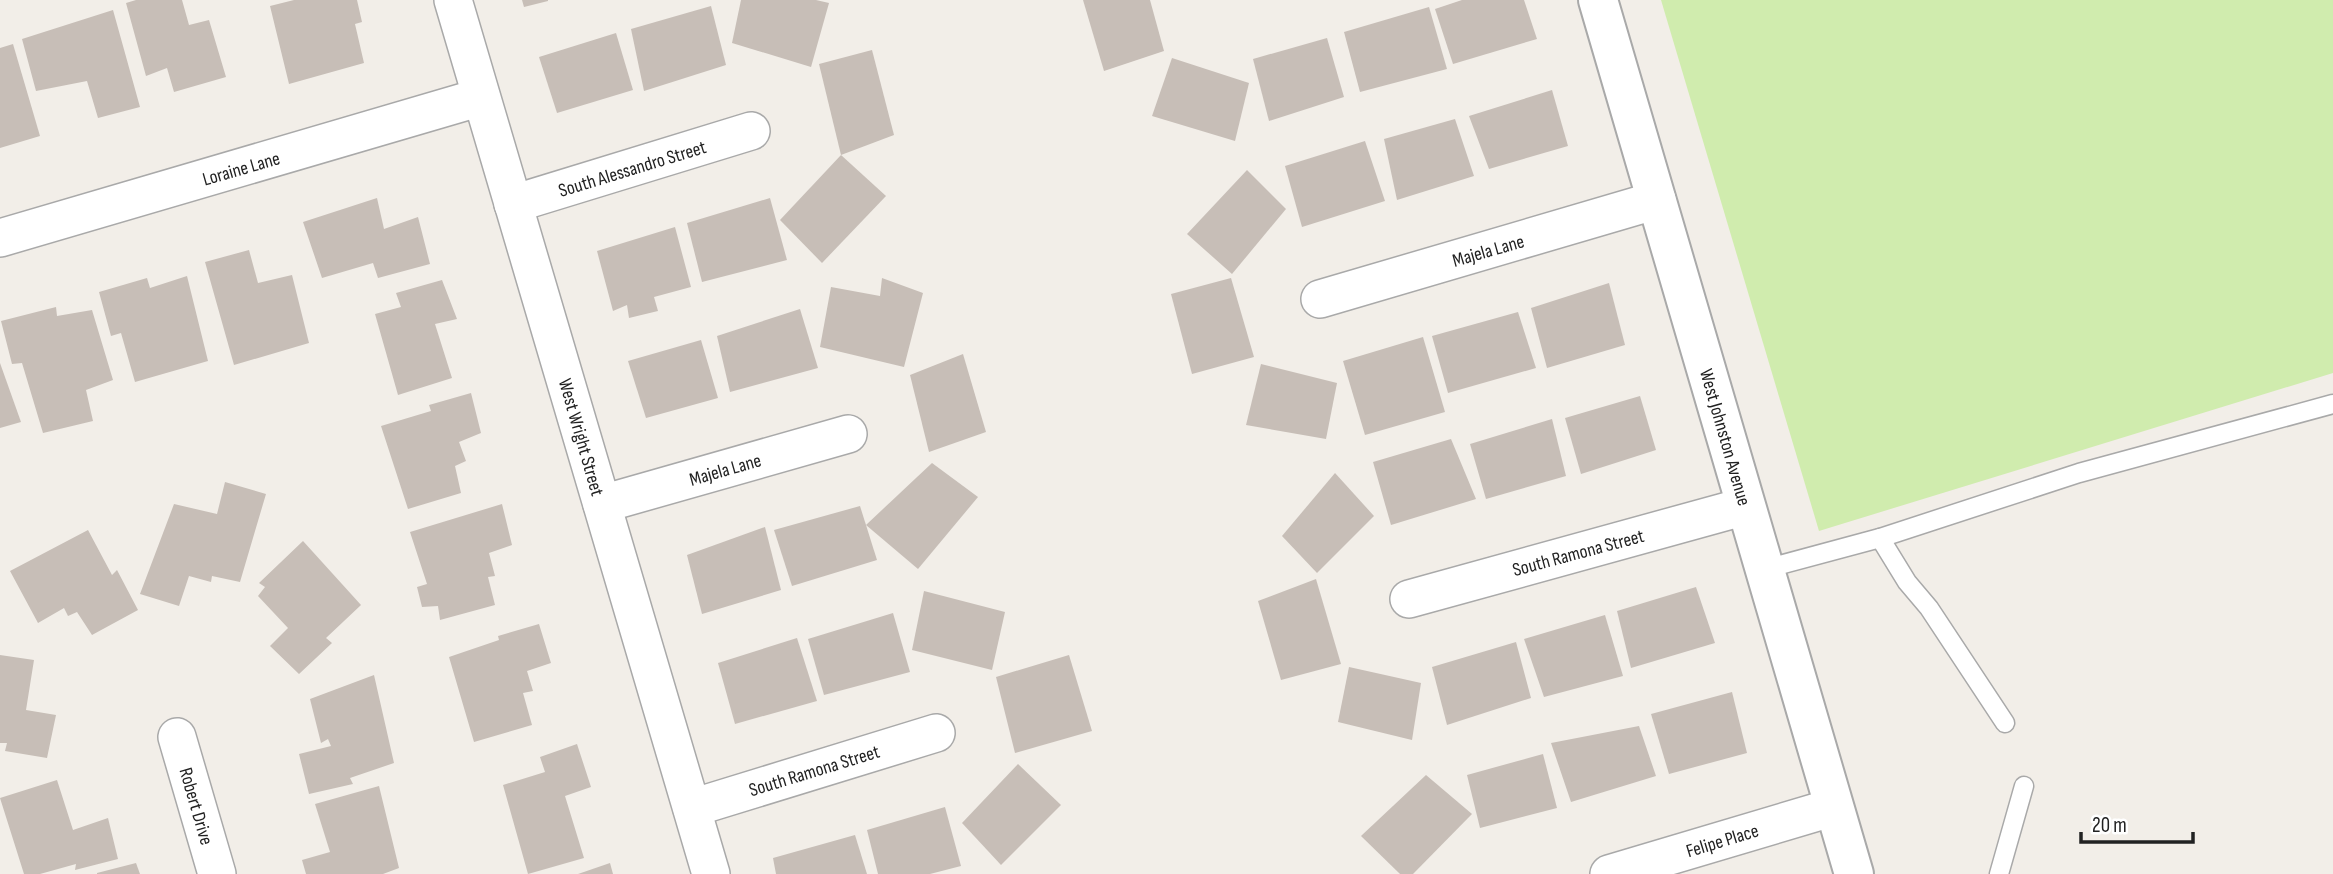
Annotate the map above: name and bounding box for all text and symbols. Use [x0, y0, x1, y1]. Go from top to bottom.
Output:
street label: South Alessandro Street [556, 136, 709, 203]
street label: Loraine Lane [200, 147, 283, 191]
street label: Majela Lane [1450, 230, 1527, 273]
street label: West Johnston Avenue [1694, 366, 1755, 509]
street label: West Wright Street [553, 376, 608, 499]
street label: Majela Lane [687, 449, 764, 492]
street label: South Ramona Street [1510, 525, 1647, 582]
street label: South Ramona Street [746, 741, 883, 802]
street label: Robert Drive [174, 765, 218, 848]
scale bar [2081, 800, 2193, 844]
text: 20 m [2092, 813, 2127, 838]
street label: Felipe Place [1683, 820, 1761, 863]

